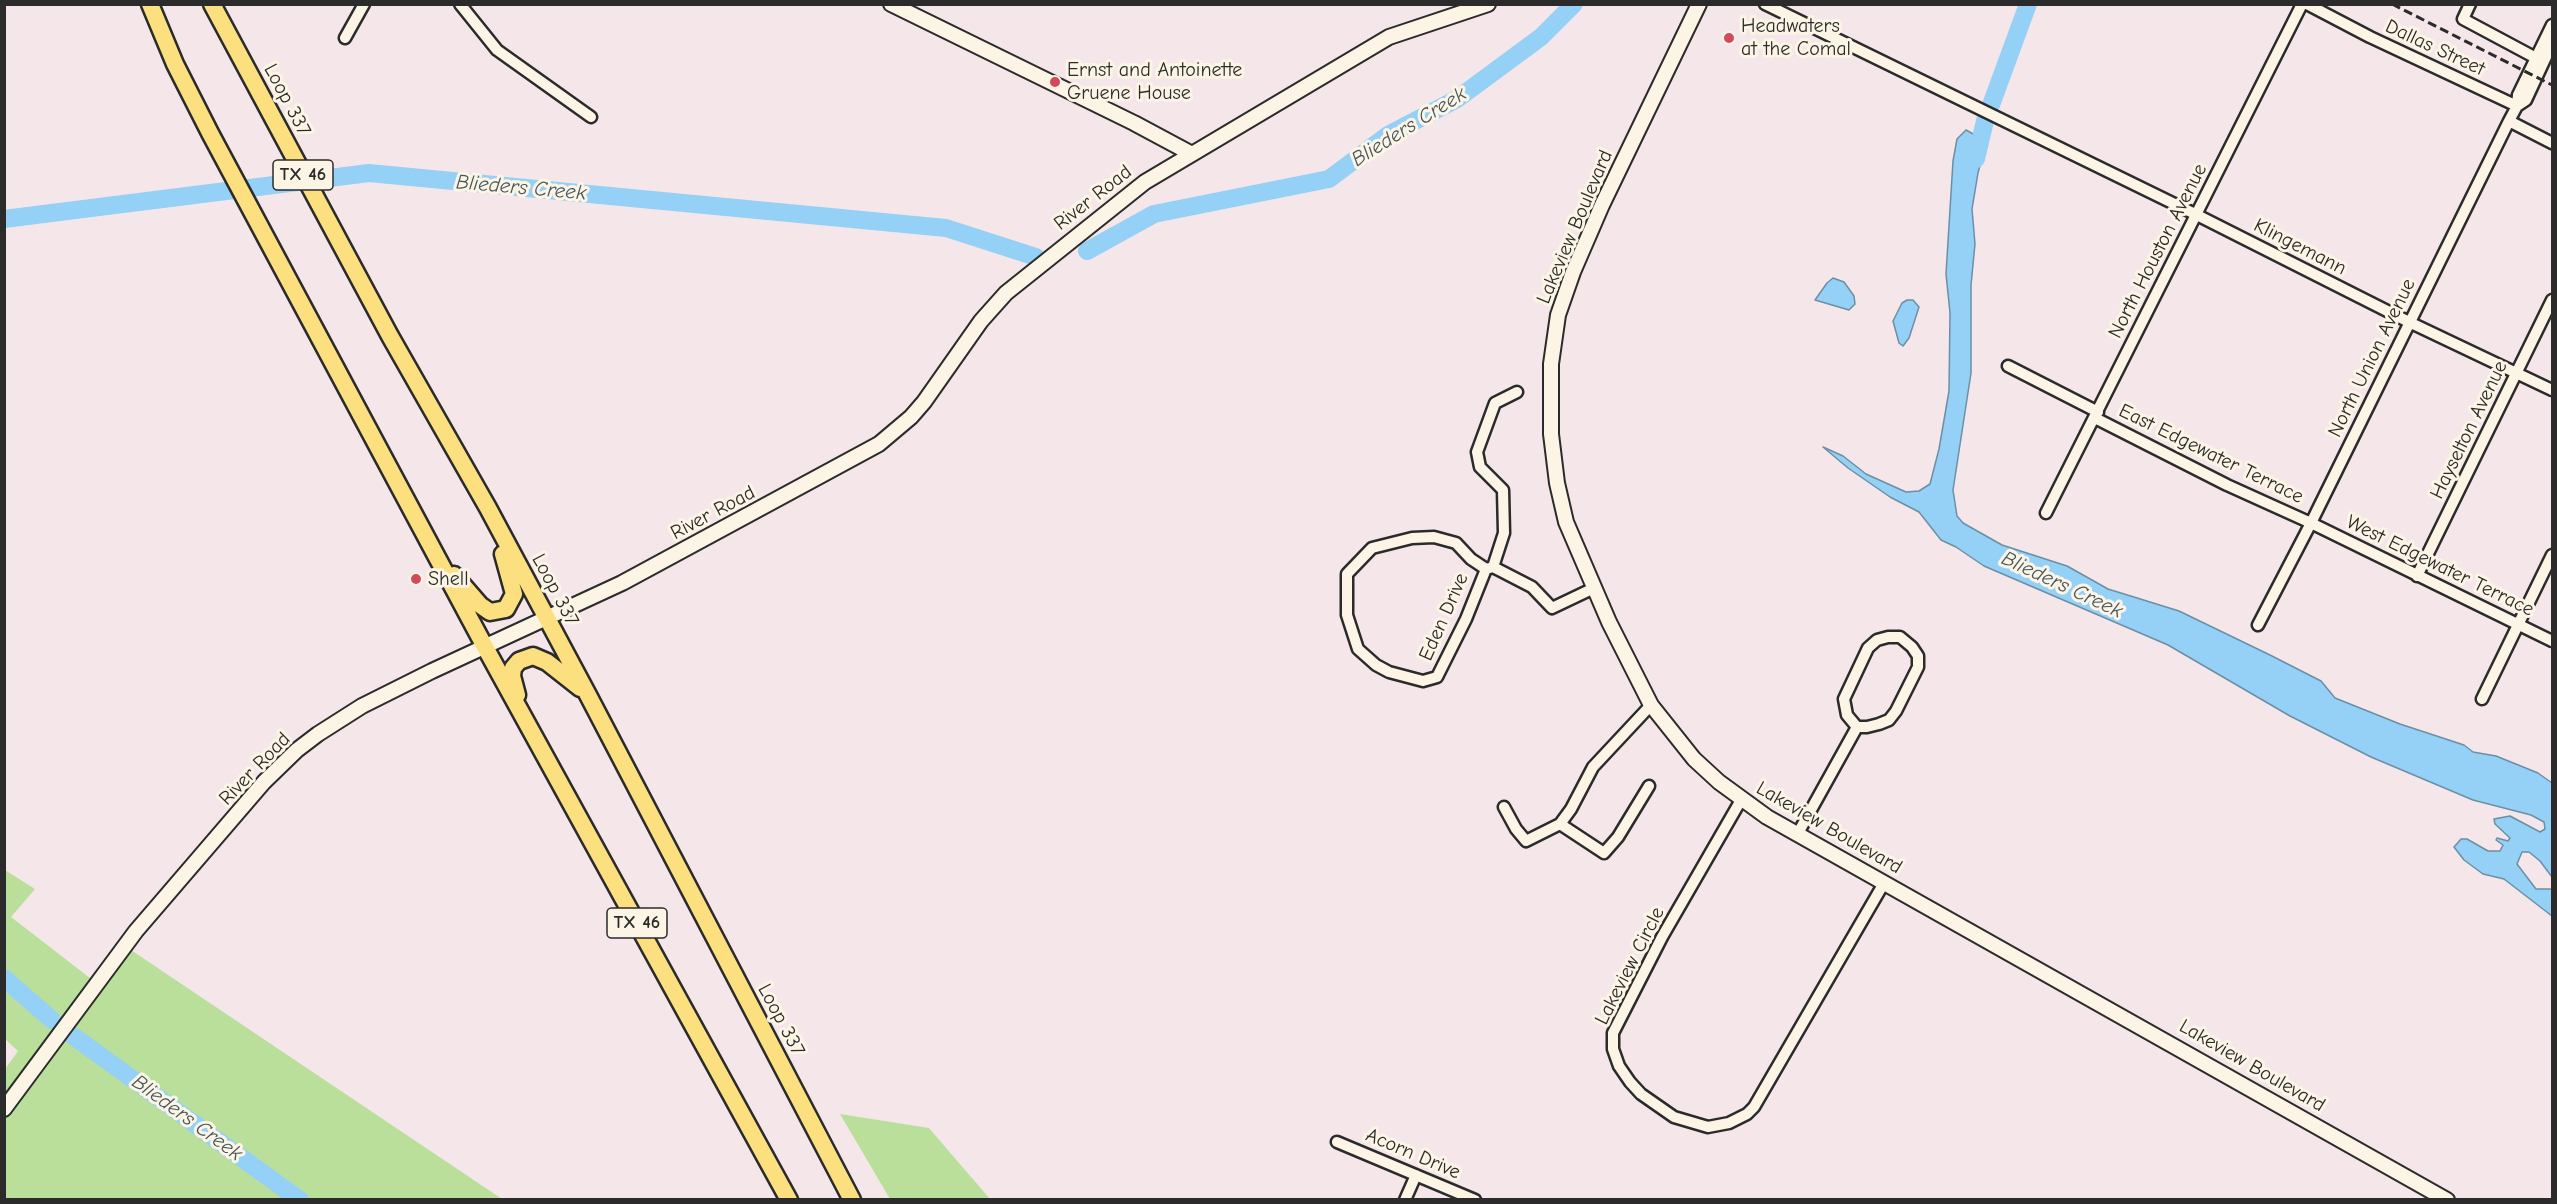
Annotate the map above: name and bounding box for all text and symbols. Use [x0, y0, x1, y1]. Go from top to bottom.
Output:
place label: Headwaters at the Comal [1741, 14, 1851, 61]
street label: Dallas Street [2381, 15, 2489, 81]
marker: Headwaters at the Comal [1722, 31, 1736, 45]
place label: Ernst and Antoinette Gruene House [1067, 58, 1242, 105]
street label: Loop 337 [258, 60, 316, 140]
marker: Ernst and Antoinette Gruene House [1048, 75, 1062, 89]
water label: Blieders Creek [1347, 82, 1471, 172]
street label: Lakeview Boulevard [1532, 147, 1618, 307]
road number: TX 46 [273, 160, 333, 190]
street label: River Road [1049, 160, 1137, 236]
street label: North Houston Avenue [2104, 160, 2212, 342]
water label: Blieders Creek [455, 170, 587, 206]
street label: Klingemann [2250, 213, 2350, 281]
street label: North Union Avenue [2323, 275, 2421, 441]
street label: Hayselton Avenue [2425, 357, 2513, 503]
street label: East Edgewater Terrace [2115, 399, 2307, 509]
street label: River Road [667, 481, 759, 545]
street label: West Edgewater Terrace [2342, 510, 2538, 622]
water label: Blieders Creek [1997, 546, 2127, 624]
street label: Loop 337 [526, 550, 584, 630]
place label: Shell [428, 567, 469, 591]
street label: Eden Drive [1414, 569, 1474, 665]
marker: Shell [409, 572, 423, 586]
street label: River Road [214, 727, 296, 811]
street label: Lakeview Boulevard [1752, 776, 1906, 880]
street label: Lakeview Circle [1590, 903, 1670, 1029]
road number: TX 46 [607, 908, 667, 938]
street label: Loop 337 [752, 980, 810, 1060]
street label: Lakeview Boulevard [2175, 1014, 2329, 1118]
water label: Blieders Creek [127, 1069, 247, 1167]
street label: Acorn Drive [1362, 1123, 1464, 1185]

